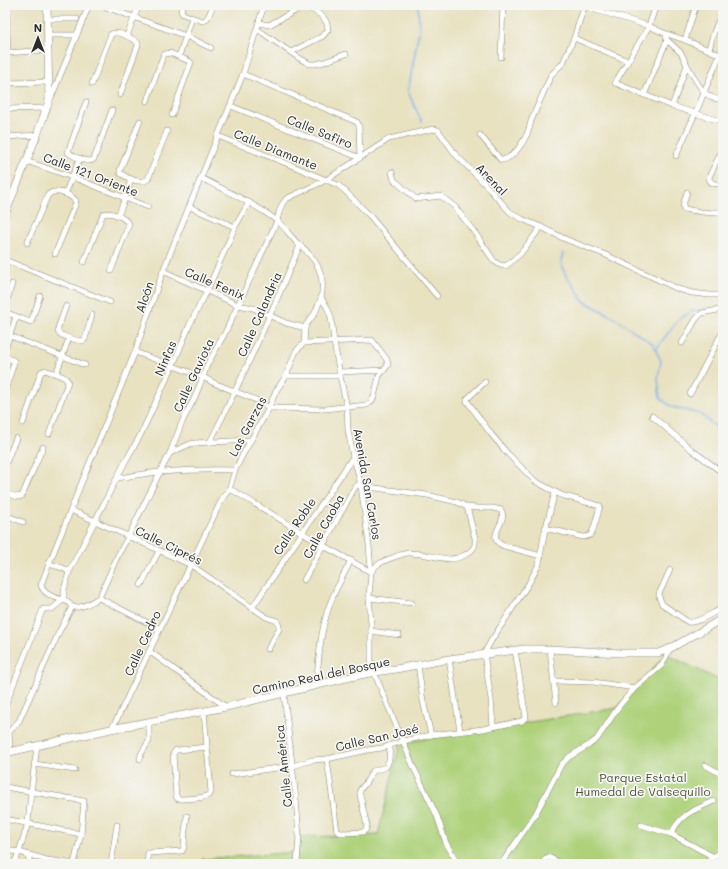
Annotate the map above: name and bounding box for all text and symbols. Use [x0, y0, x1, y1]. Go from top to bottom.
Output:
north arrow [18, 18, 58, 58]
text: N [34, 20, 42, 35]
street label: Calle Safiro [285, 111, 355, 151]
street label: Calle Diamante [232, 125, 320, 173]
street label: Calle 121 Oriente [41, 149, 141, 199]
street label: Arenal [473, 159, 511, 199]
street label: Calle Fenix [182, 263, 248, 303]
street label: Calle Calandria [233, 269, 285, 359]
street label: Alcón [131, 279, 157, 315]
street label: Calle Gaviota [169, 336, 217, 414]
street label: Ninfas [150, 338, 180, 378]
street label: Las Garzas [224, 393, 270, 459]
street label: Avenida San Carlos [350, 427, 386, 541]
street label: Calle Caoba [299, 491, 347, 561]
street label: Calle Roble [269, 494, 319, 558]
street label: Calle Ciprés [133, 522, 205, 568]
street label: Calle Cedro [120, 608, 164, 678]
street label: Camino Real del Bosque [251, 653, 391, 697]
street label: Calle San José [334, 720, 420, 754]
street label: Calle América [271, 724, 295, 808]
park label: Parque Estatal Humedal de Valsequillo [575, 769, 711, 799]

